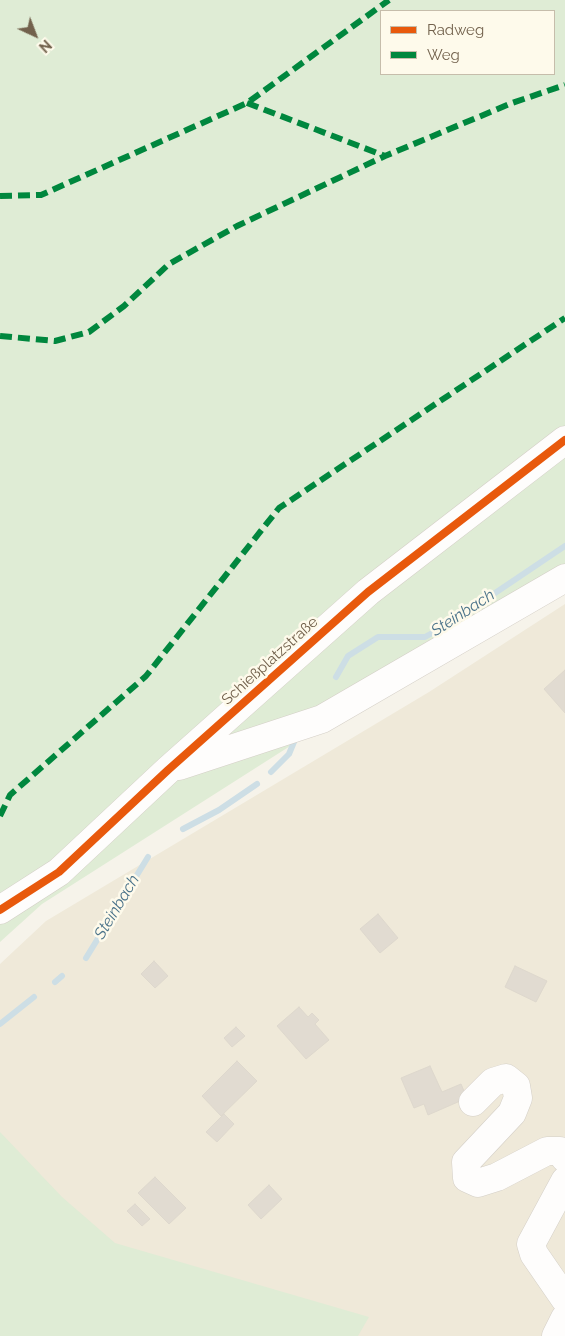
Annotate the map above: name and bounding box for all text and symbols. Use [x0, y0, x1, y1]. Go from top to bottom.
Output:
north arrow [10, 10, 60, 60]
legend [380, 10, 555, 75]
text: Radweg [427, 21, 484, 39]
text: N [36, 36, 55, 55]
text: Weg [427, 46, 460, 64]
water label: Steinbach [428, 585, 498, 641]
street label: Schießplatzstraße [218, 613, 322, 709]
water label: Steinbach [90, 871, 144, 943]

